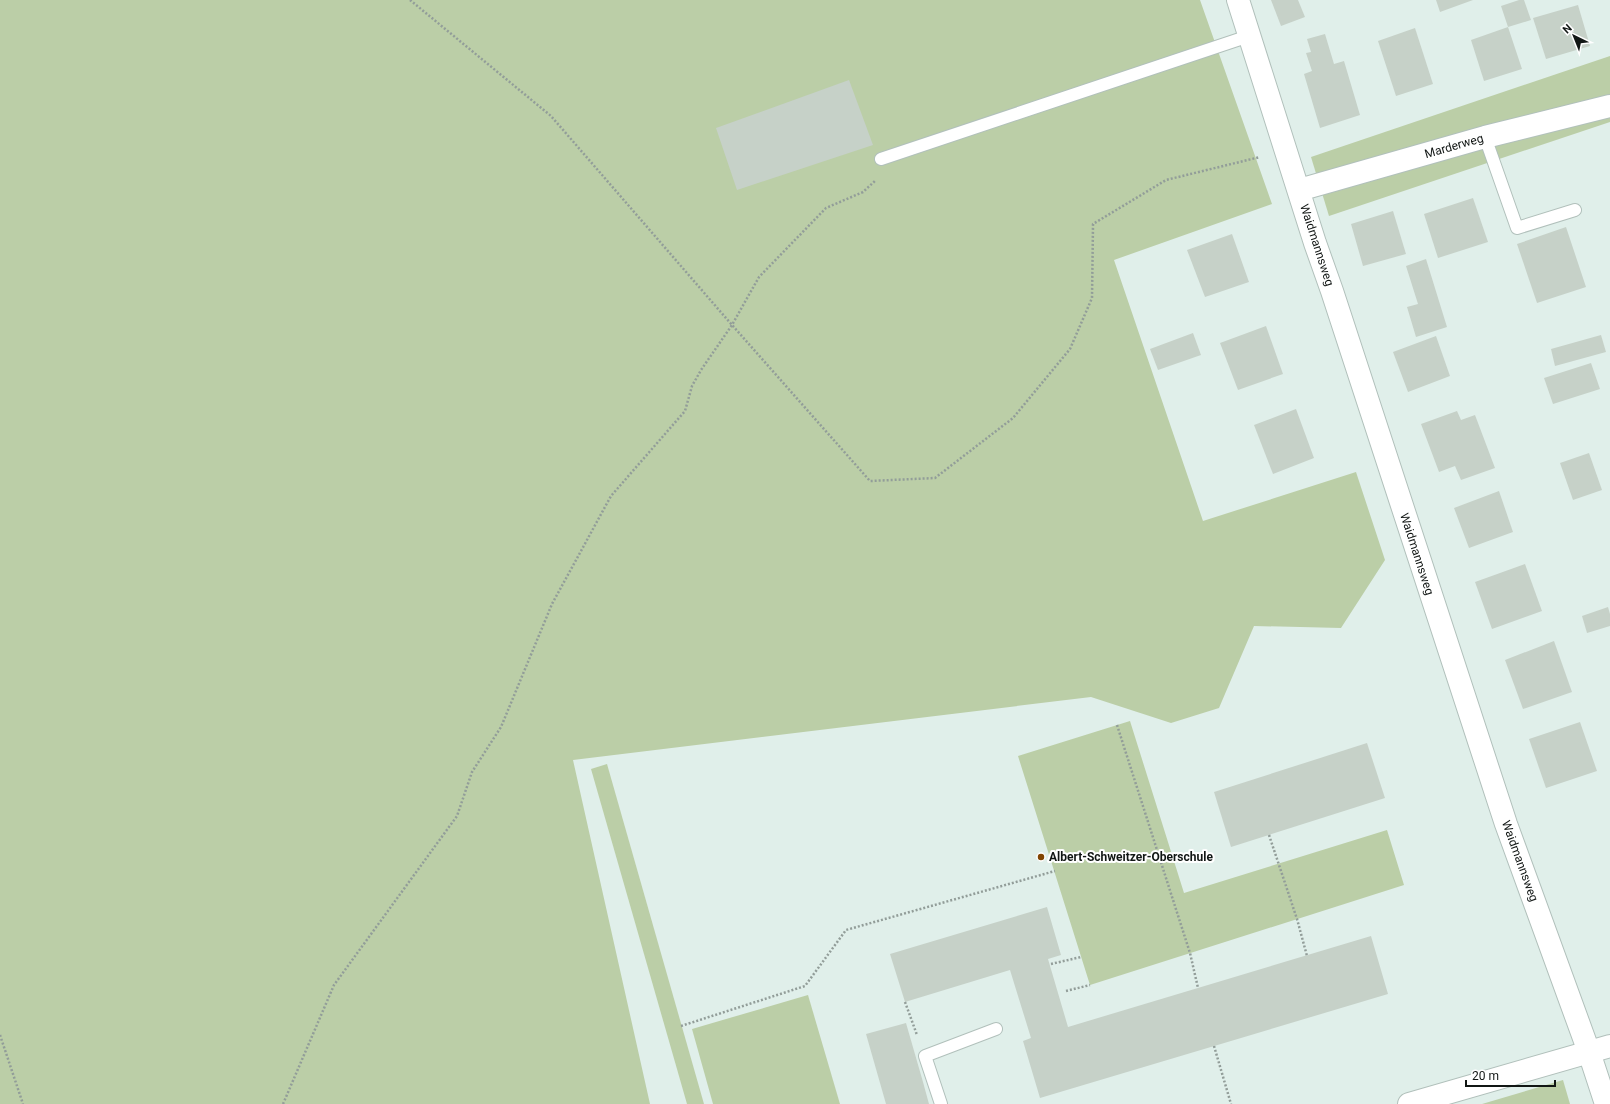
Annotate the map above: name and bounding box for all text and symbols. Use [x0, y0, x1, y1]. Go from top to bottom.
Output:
north arrow [1554, 16, 1594, 56]
text: N [1560, 21, 1575, 36]
street label: Marderweg [1423, 131, 1485, 161]
street label: Waidmannsweg [1297, 202, 1337, 288]
street label: Waidmannsweg [1397, 511, 1437, 597]
street label: Waidmannsweg [1499, 819, 1541, 903]
place label: Albert-Schweitzer-Oberschule [1049, 850, 1213, 864]
marker: Albert-Schweitzer-Oberschule [1036, 852, 1046, 862]
scale bar [1466, 1062, 1555, 1088]
text: 20 m [1472, 1069, 1499, 1083]

